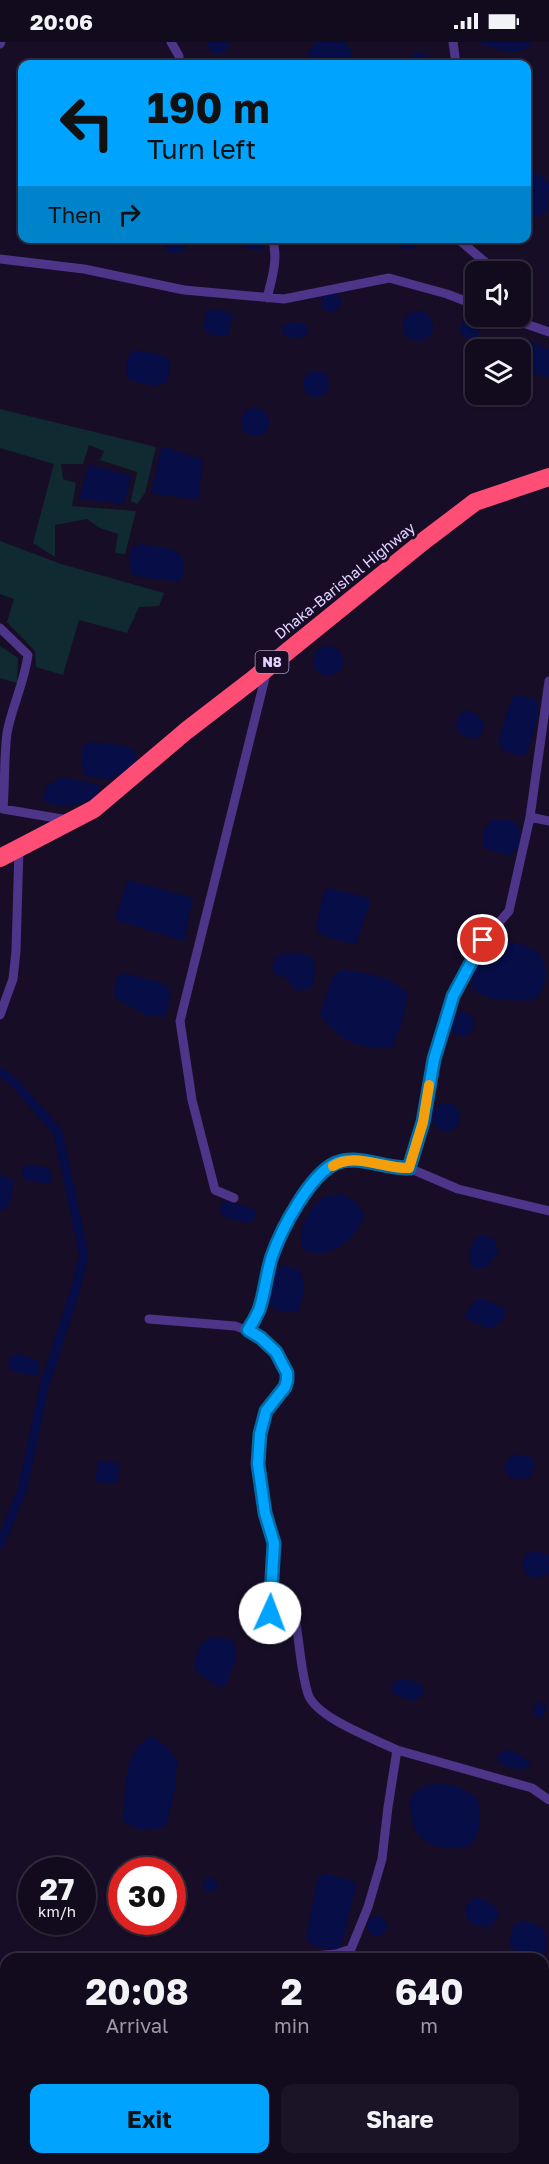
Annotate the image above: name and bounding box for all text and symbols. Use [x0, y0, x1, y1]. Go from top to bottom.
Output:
text: 20:06 [30, 8, 93, 35]
text: 190 m [147, 82, 270, 132]
icon: left [48, 84, 126, 162]
text: Turn left [147, 133, 256, 165]
icon: right [113, 198, 146, 231]
text: Then [48, 201, 101, 228]
map controls [465, 261, 531, 405]
button: sound [465, 261, 531, 327]
button: layers [465, 339, 531, 405]
street label: Dhaka-Barishal Highway [271, 518, 419, 642]
road number: N8 [256, 651, 288, 673]
pin [457, 914, 508, 965]
icon: arrive [466, 923, 499, 956]
position arrow [238, 1581, 302, 1645]
speed limit sign: 30 [108, 1857, 186, 1935]
text: 27 [40, 1871, 74, 1907]
text: km/h [38, 1902, 76, 1920]
text: 20:08 [85, 1970, 189, 2013]
text: 2 [281, 1970, 303, 2013]
text: 640 [395, 1970, 464, 2013]
text: Arrival [106, 2013, 168, 2037]
text: min [274, 2013, 309, 2037]
text: m [420, 2013, 438, 2037]
button: Exit [30, 2084, 269, 2153]
button: Share [281, 2084, 519, 2153]

